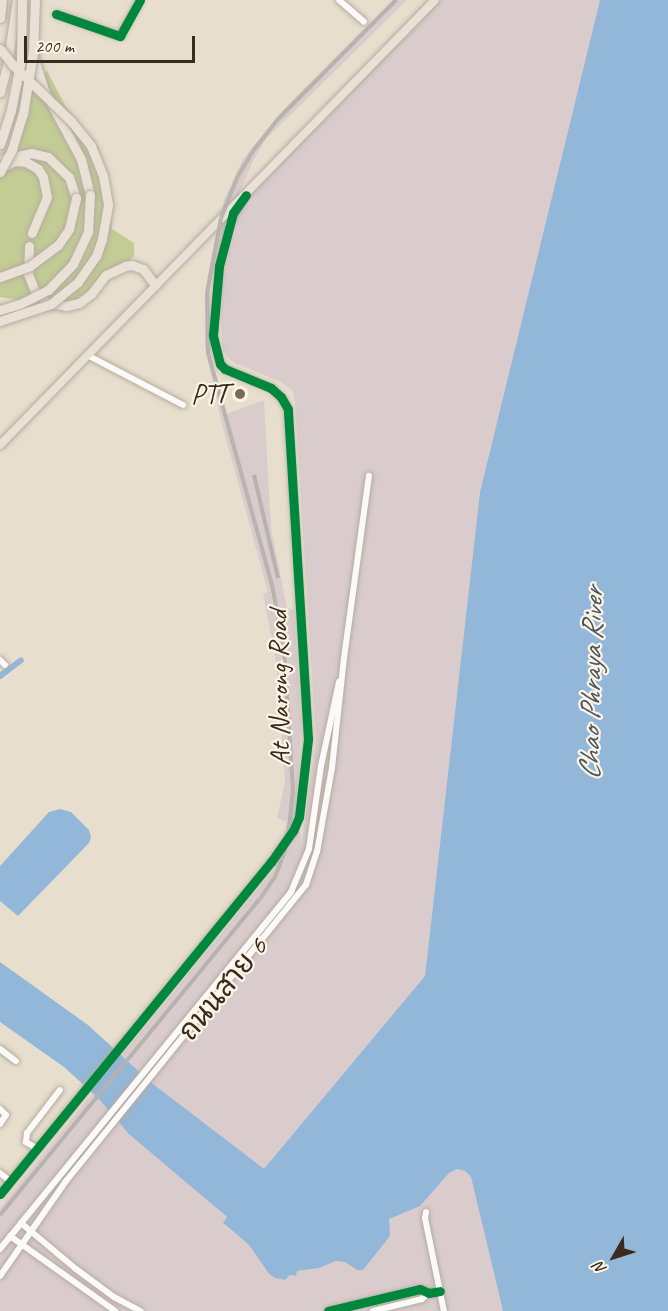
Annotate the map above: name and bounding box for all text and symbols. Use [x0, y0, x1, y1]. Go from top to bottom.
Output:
scale bar [27, 24, 198, 62]
text: 200 m [35, 35, 74, 57]
place label: PTT [191, 377, 228, 411]
marker: PTT [233, 387, 247, 401]
water label: Chao Phraya River [571, 587, 611, 781]
street label: At Narong Road [261, 610, 297, 766]
street label: ถนนสาย 6 [171, 931, 275, 1047]
north arrow [584, 1227, 644, 1287]
text: N [589, 1258, 611, 1278]

